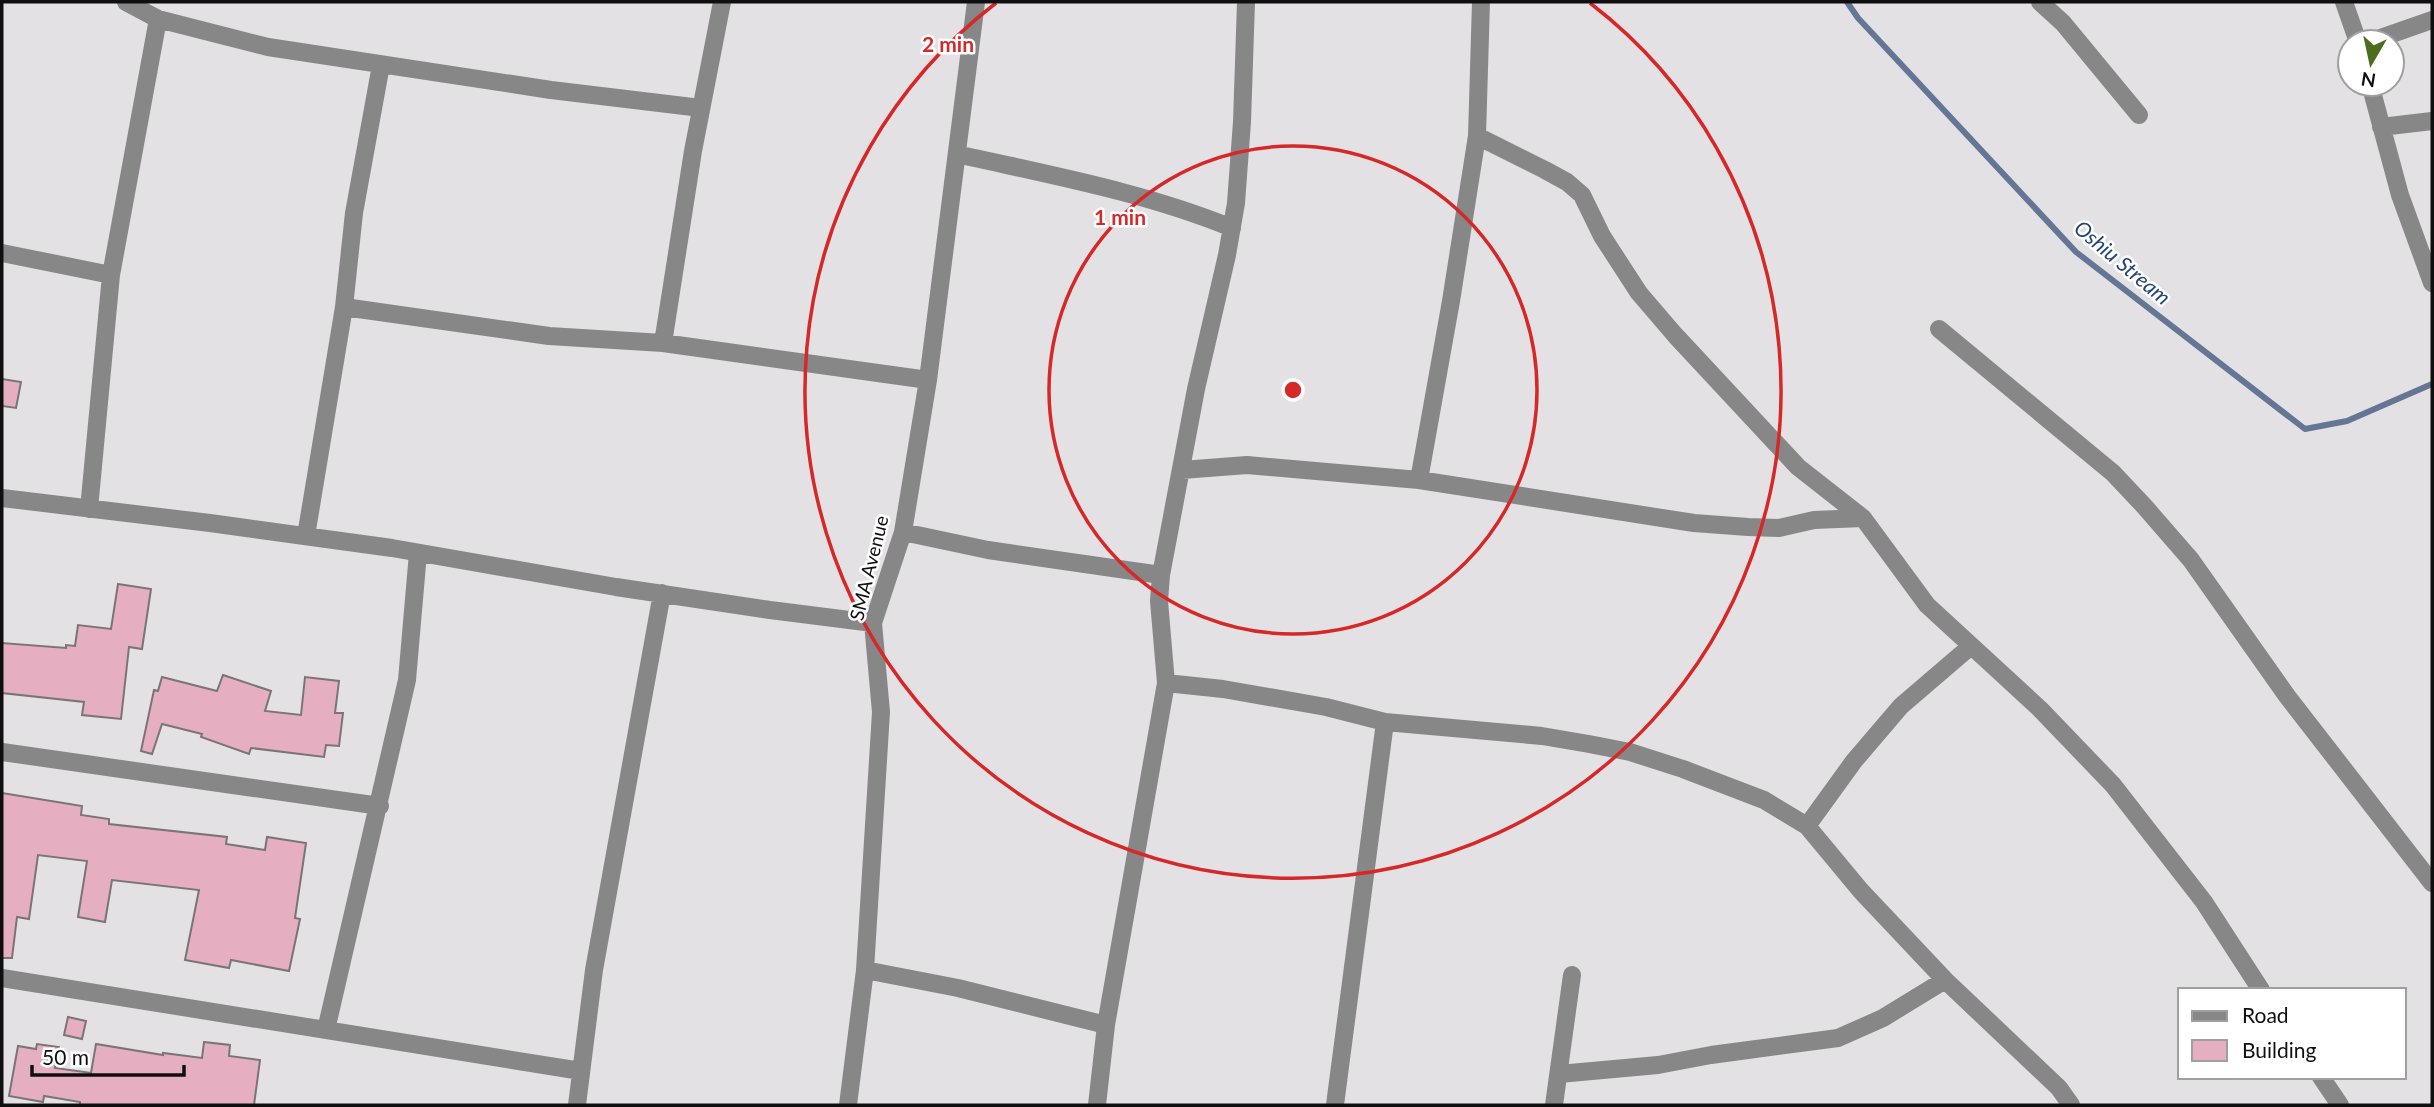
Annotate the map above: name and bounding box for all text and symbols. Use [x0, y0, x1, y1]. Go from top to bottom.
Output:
north arrow [2336, 28, 2406, 98]
text: 2 min [922, 31, 974, 56]
text: N [2359, 68, 2377, 93]
text: 1 min [1094, 204, 1146, 229]
water label: Oshiu Stream [2070, 214, 2176, 309]
centre of rings [1281, 378, 1305, 402]
street label: SMA Avenue [844, 513, 893, 623]
legend [2178, 988, 2406, 1079]
text: Road [2242, 1002, 2289, 1027]
scale bar [32, 1034, 184, 1078]
text: Building [2242, 1037, 2317, 1062]
text: 50 m [42, 1044, 89, 1069]

